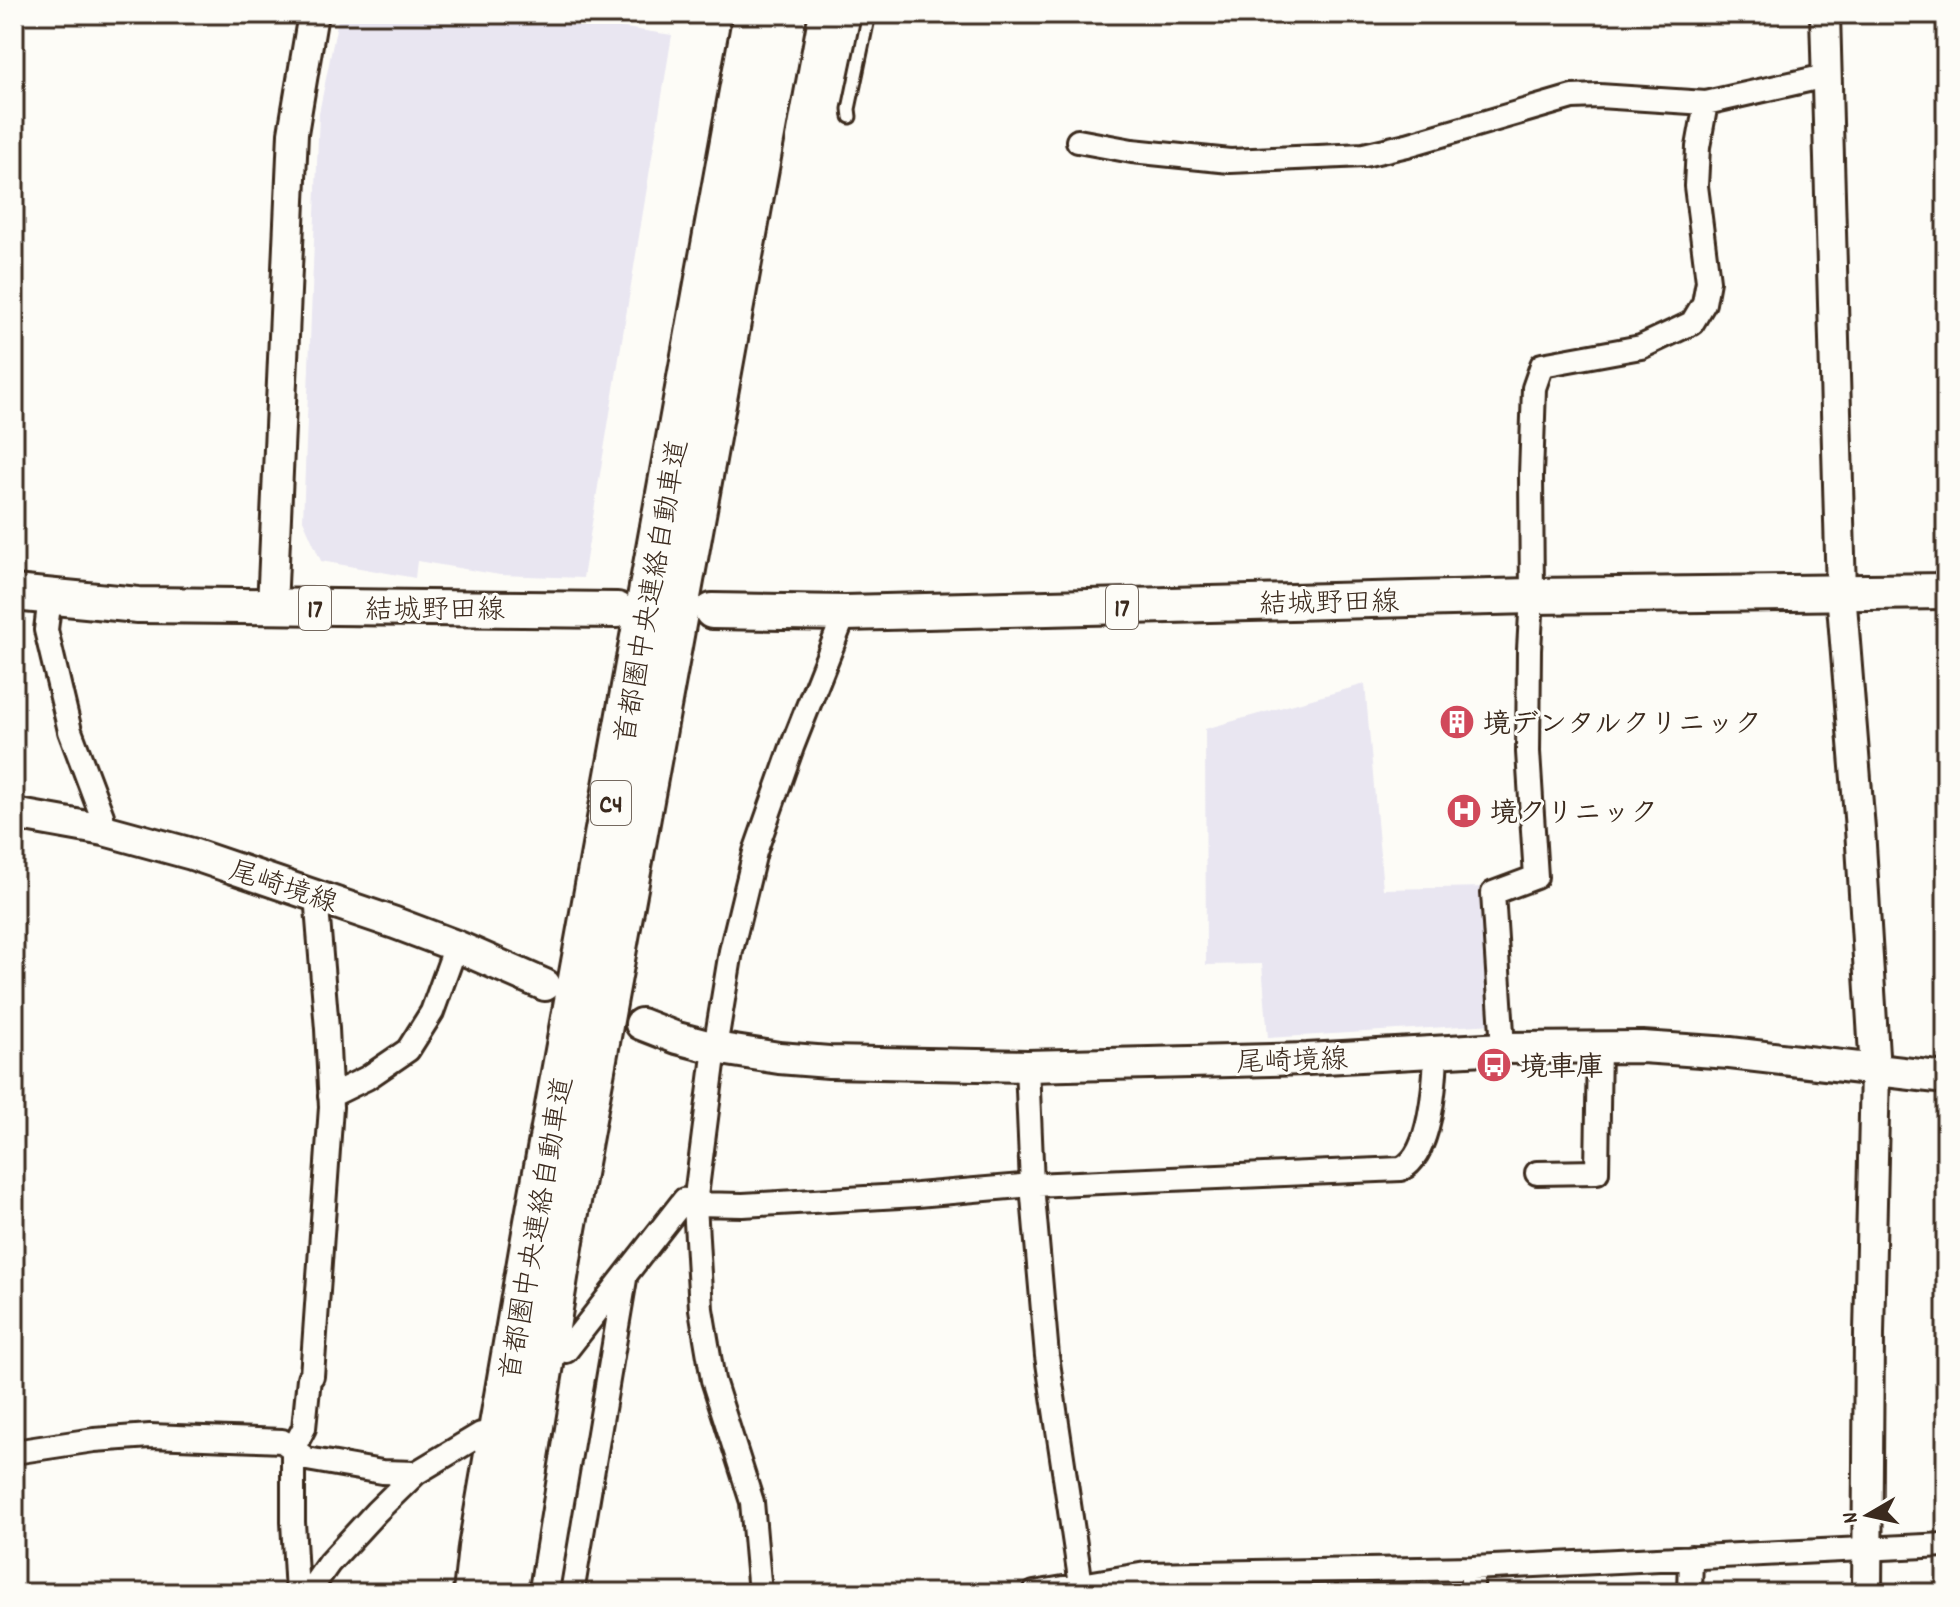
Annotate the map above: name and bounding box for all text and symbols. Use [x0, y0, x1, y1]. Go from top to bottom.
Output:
street label: 首都圏中央連絡自動車道 [608, 437, 701, 747]
road number: 17 [1106, 585, 1138, 629]
street label: 結城野田線 [1259, 585, 1399, 627]
road number: 17 [299, 586, 331, 630]
street label: 結城野田線 [365, 593, 505, 633]
building icon: 境デンタルクリニック [1438, 703, 1476, 741]
place label: 境デンタルクリニック [1483, 707, 1762, 747]
road number: C4 [591, 781, 631, 825]
hospital icon: 境クリニック [1445, 792, 1483, 830]
place label: 境クリニック [1490, 796, 1658, 836]
street label: 尾崎境線 [223, 853, 342, 926]
street label: 尾崎境線 [1236, 1042, 1349, 1086]
bus stop icon: 境車庫 [1475, 1046, 1513, 1084]
place label: 境車庫 [1520, 1050, 1604, 1090]
street label: 首都圏中央連絡自動車道 [493, 1074, 586, 1384]
north arrow [1828, 1475, 1908, 1555]
text: N [1836, 1510, 1868, 1525]

